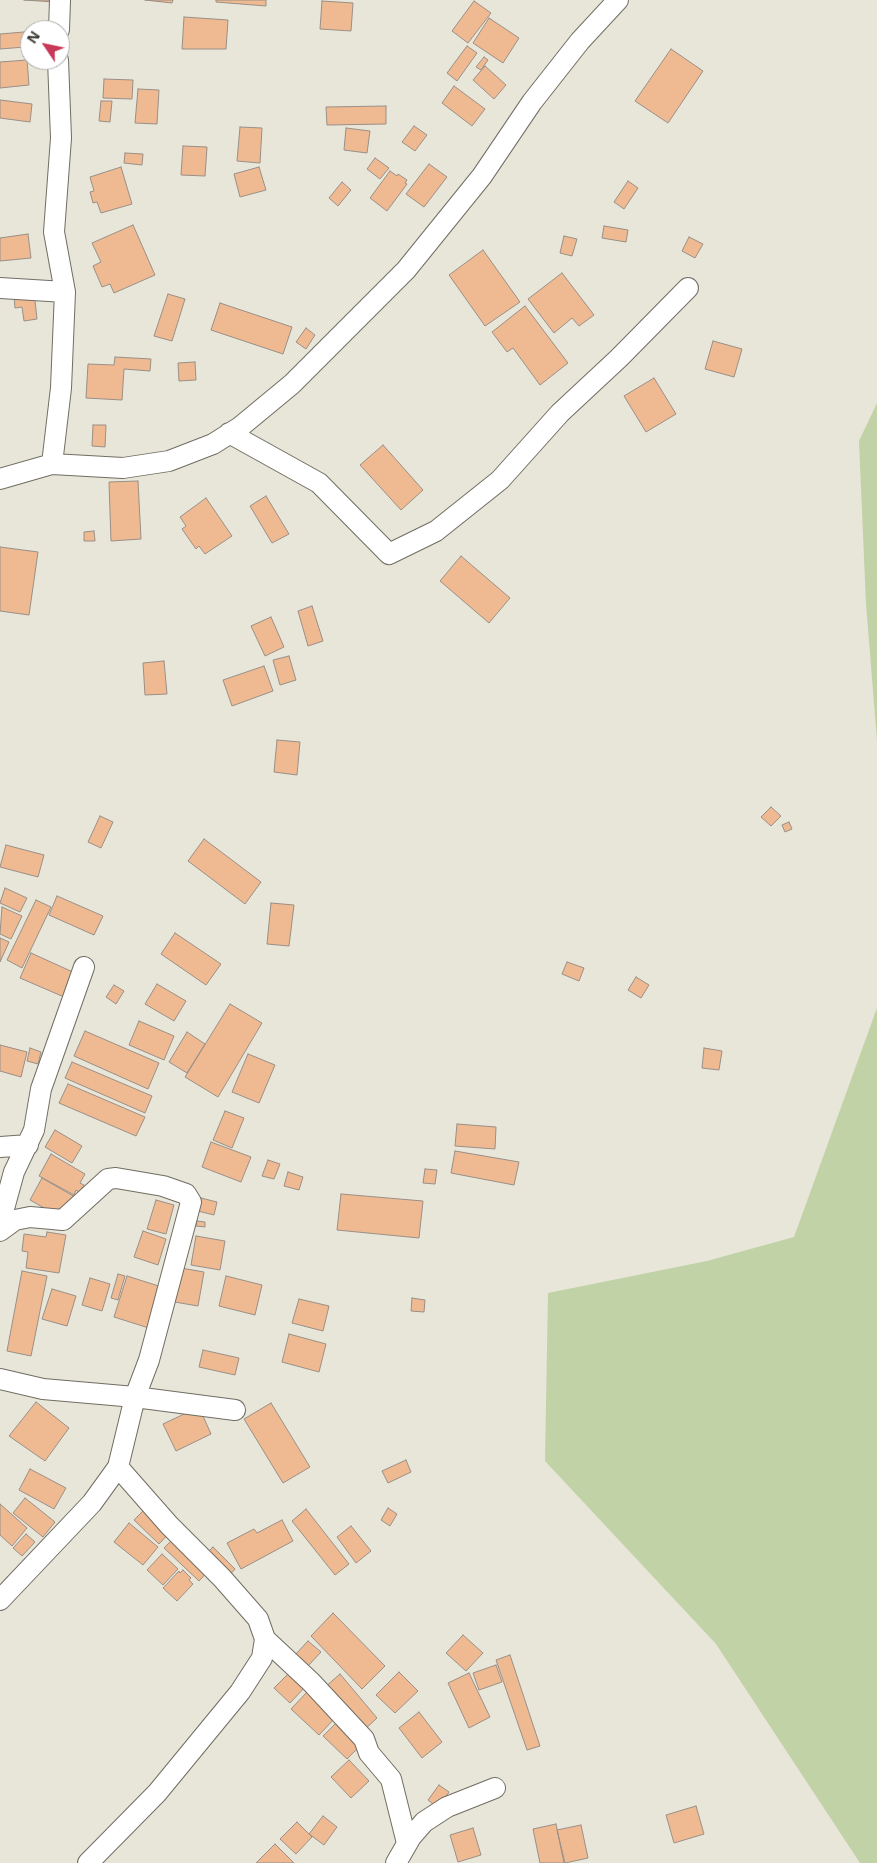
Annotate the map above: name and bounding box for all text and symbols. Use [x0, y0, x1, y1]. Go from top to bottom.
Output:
north arrow [20, 20, 70, 70]
text: N [22, 27, 44, 47]

